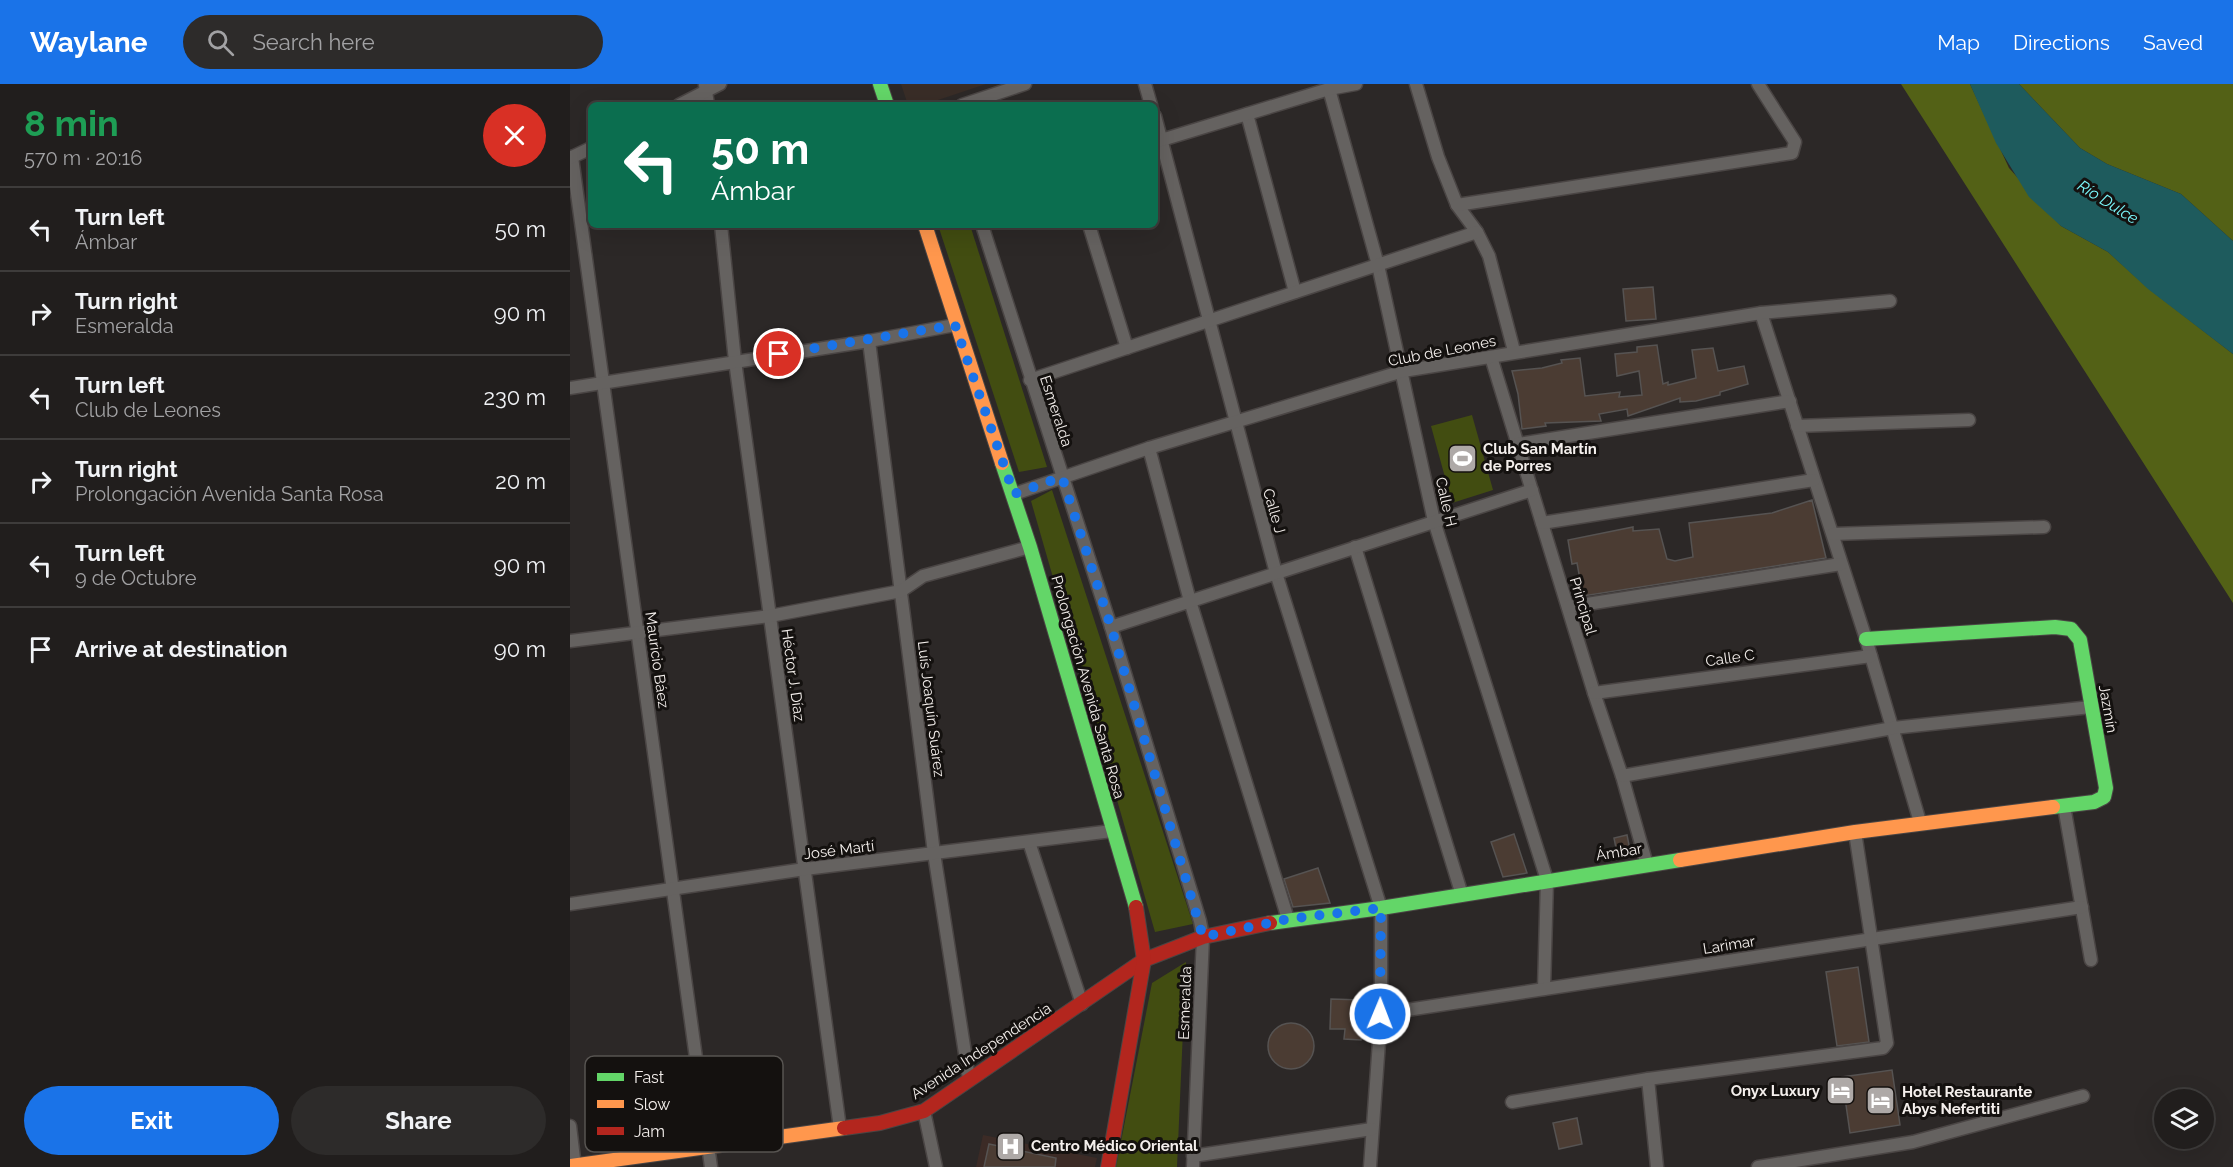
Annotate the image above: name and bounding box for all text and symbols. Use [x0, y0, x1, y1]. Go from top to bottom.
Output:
search box [183, 15, 603, 69]
text: Waylane [30, 26, 147, 59]
icon: search [204, 26, 237, 59]
text: Search here [252, 29, 375, 55]
text: Map [1937, 30, 1980, 55]
text: Directions [2013, 30, 2110, 55]
text: Saved [2143, 30, 2203, 55]
text: 8 min [24, 102, 119, 144]
button: close [483, 104, 546, 167]
text: 50 m [711, 125, 809, 174]
icon: left [612, 126, 690, 204]
text: 570 m · 20:16 [24, 146, 142, 170]
text: Ámbar [711, 175, 795, 206]
water label: Río Dulce [2074, 176, 2142, 228]
text: Turn left [75, 204, 165, 230]
icon: left [24, 213, 57, 246]
text: 50 m [495, 216, 546, 242]
text: Ámbar [75, 230, 137, 254]
text: Turn right [75, 288, 178, 314]
icon: right [24, 297, 57, 330]
text: 90 m [494, 300, 546, 326]
text: Esmeralda [75, 314, 174, 338]
pin [753, 328, 804, 379]
street label: Club de Leones [1387, 332, 1497, 370]
icon: arrive [762, 337, 795, 370]
text: Turn left [75, 372, 165, 398]
street label: Esmeralda [1036, 373, 1076, 449]
icon: left [24, 381, 57, 414]
text: 230 m [483, 384, 546, 410]
text: Club de Leones [75, 398, 221, 422]
place label: Club San Martín de Porres [1483, 440, 1597, 475]
sports icon: Club San Martín de Porres [1446, 442, 1478, 474]
text: Turn right [75, 456, 178, 482]
icon: right [24, 465, 57, 498]
text: 20 m [495, 468, 546, 494]
street label: Calle H [1432, 475, 1460, 529]
text: Prolongación Avenida Santa Rosa [75, 482, 384, 506]
street label: Calle J [1259, 486, 1289, 536]
text: Turn left [75, 540, 165, 566]
icon: left [24, 549, 57, 582]
text: 90 m [494, 552, 546, 578]
text: 9 de Octubre [75, 566, 196, 590]
street label: Prolongación Avenida Santa Rosa [1047, 573, 1129, 801]
street label: Principal [1566, 575, 1601, 638]
street label: Mauricio Báez [641, 611, 673, 709]
street label: Héctor J. Díaz [778, 627, 808, 723]
icon: arrive [24, 633, 57, 666]
text: Arrive at destination [75, 636, 288, 662]
text: 90 m [494, 636, 546, 662]
street label: Luís Joaquín Suárez [914, 640, 948, 778]
street label: Calle C [1704, 646, 1756, 670]
street label: Jazmín [2095, 684, 2121, 734]
street label: José Martí [803, 837, 876, 863]
street label: Ámbar [1595, 839, 1644, 865]
street label: Larimar [1702, 932, 1757, 958]
street label: Esmeralda [1175, 966, 1195, 1040]
position arrow [1348, 982, 1412, 1046]
street label: Avenida Independencia [908, 999, 1054, 1103]
legend [585, 1056, 783, 1152]
text: Fast [634, 1068, 665, 1087]
hotel icon: Onyx Luxury [1825, 1075, 1857, 1107]
place label: Onyx Luxury [1731, 1082, 1821, 1100]
place label: Hotel Restaurante Abys Nefertiti [1902, 1083, 2032, 1118]
hotel icon: Hotel Restaurante Abys Nefertiti [1865, 1085, 1897, 1117]
button: Exit [24, 1086, 279, 1155]
button: Share [291, 1086, 546, 1155]
map controls [2154, 1089, 2214, 1149]
button: layers [2154, 1089, 2214, 1149]
text: Slow [634, 1095, 670, 1114]
text: Jam [634, 1122, 665, 1141]
hospital icon: Centro Médico Oriental [994, 1130, 1026, 1162]
place label: Centro Médico Oriental [1031, 1137, 1198, 1155]

